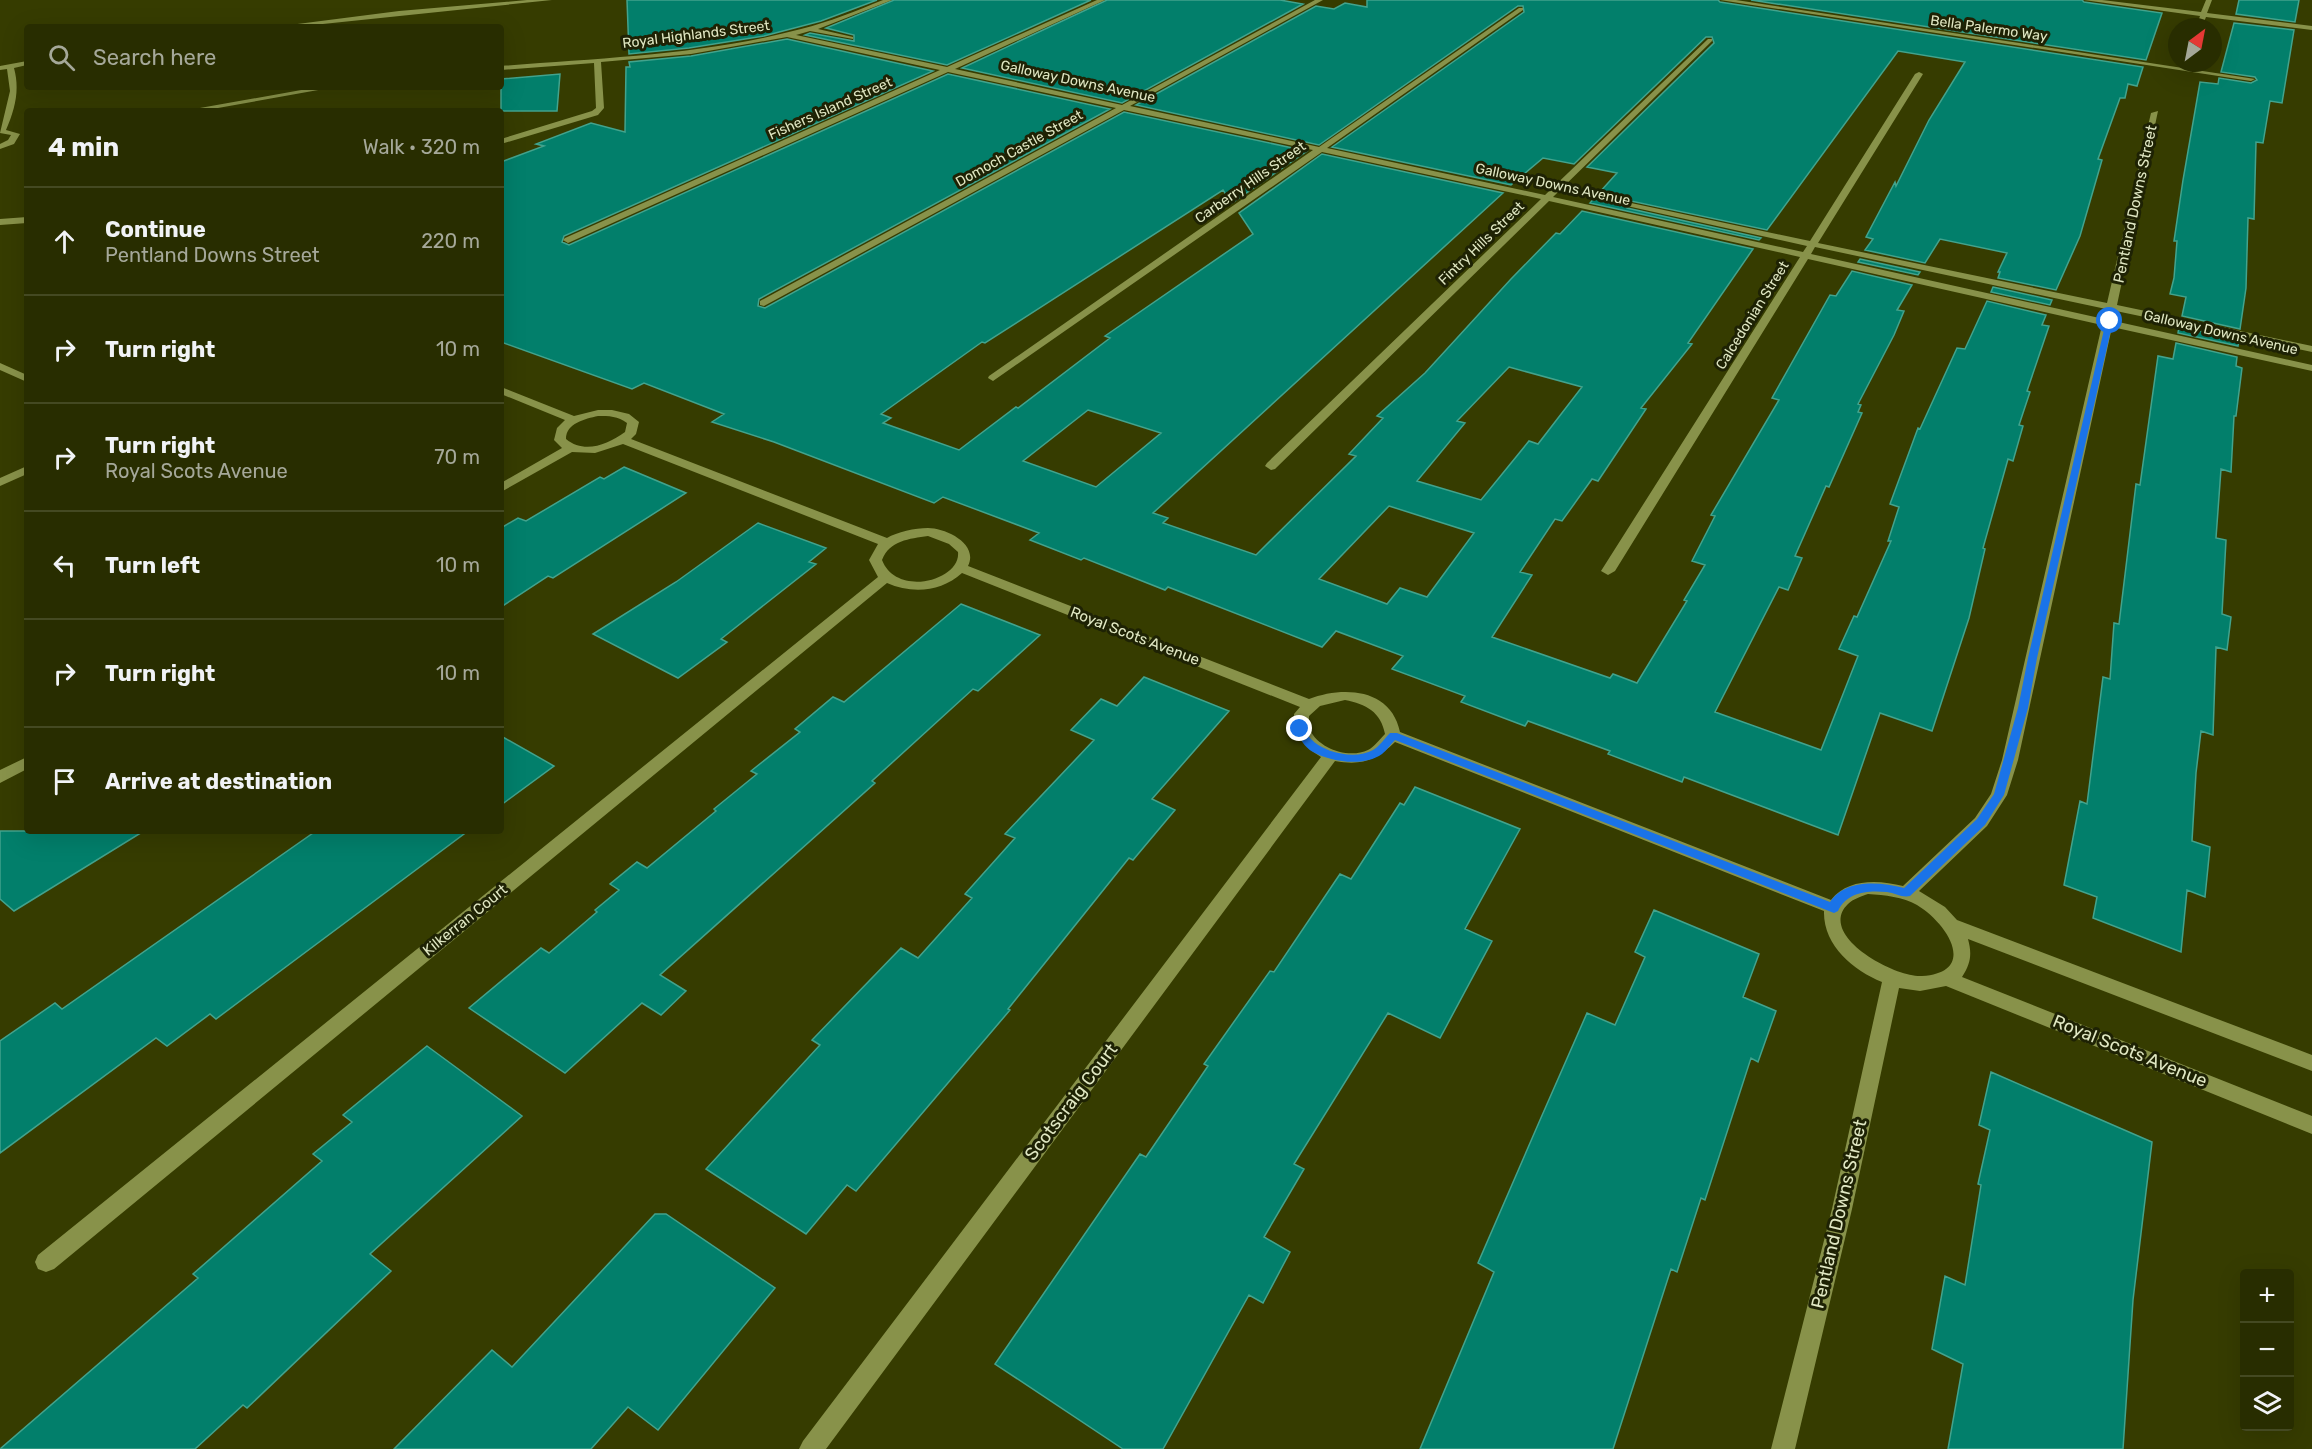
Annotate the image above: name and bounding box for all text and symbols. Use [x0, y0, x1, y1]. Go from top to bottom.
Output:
street label: Bella Palermo Way [1929, 12, 2049, 45]
street label: Royal Highlands Street [622, 17, 771, 52]
north arrow [2168, 18, 2222, 72]
search box [24, 24, 504, 90]
icon: search [45, 41, 78, 74]
text: Search here [93, 44, 216, 71]
street label: Galloway Downs Avenue [999, 57, 1157, 106]
street label: Fishers Island Street [766, 73, 895, 143]
street label: Domoch Castle Street [953, 106, 1086, 190]
street label: Pentland Downs Street [2109, 123, 2161, 285]
text: 4 min [48, 132, 119, 163]
text: Walk · 320 m [363, 135, 480, 159]
street label: Carberry Hills Street [1192, 138, 1309, 227]
street label: Galloway Downs Avenue [1474, 160, 1632, 209]
street label: Fintry Hills Street [1435, 198, 1528, 289]
text: Continue [105, 216, 206, 243]
icon: ahead [48, 225, 81, 258]
text: 220 m [421, 229, 480, 253]
text: Pentland Downs Street [105, 243, 320, 267]
street label: Calcedonian Street [1712, 258, 1793, 373]
street label: Galloway Downs Avenue [2142, 306, 2300, 359]
route start [2096, 307, 2122, 333]
icon: right [48, 333, 81, 366]
text: Turn right [105, 336, 215, 363]
text: 10 m [436, 337, 480, 361]
text: Turn right [105, 432, 215, 459]
icon: right [48, 441, 81, 474]
text: 70 m [434, 445, 480, 469]
text: Royal Scots Avenue [105, 459, 288, 483]
icon: left [48, 549, 81, 582]
text: Turn left [105, 552, 200, 579]
text: 10 m [436, 553, 480, 577]
street label: Royal Scots Avenue [1068, 603, 1202, 669]
icon: right [48, 657, 81, 690]
text: Turn right [105, 660, 215, 687]
text: 10 m [436, 661, 480, 685]
route end [1286, 715, 1312, 741]
icon: arrive [48, 765, 81, 798]
text: Arrive at destination [105, 768, 332, 795]
street label: Kilkerran Court [419, 880, 511, 960]
street label: Royal Scots Avenue [2050, 1010, 2210, 1092]
street label: Scotscraig Court [1020, 1039, 1122, 1165]
street label: Pentland Downs Street [1807, 1117, 1871, 1311]
map controls [2240, 1269, 2294, 1431]
button: + [2240, 1269, 2294, 1323]
button: − [2240, 1323, 2294, 1377]
button: layers [2240, 1377, 2294, 1431]

